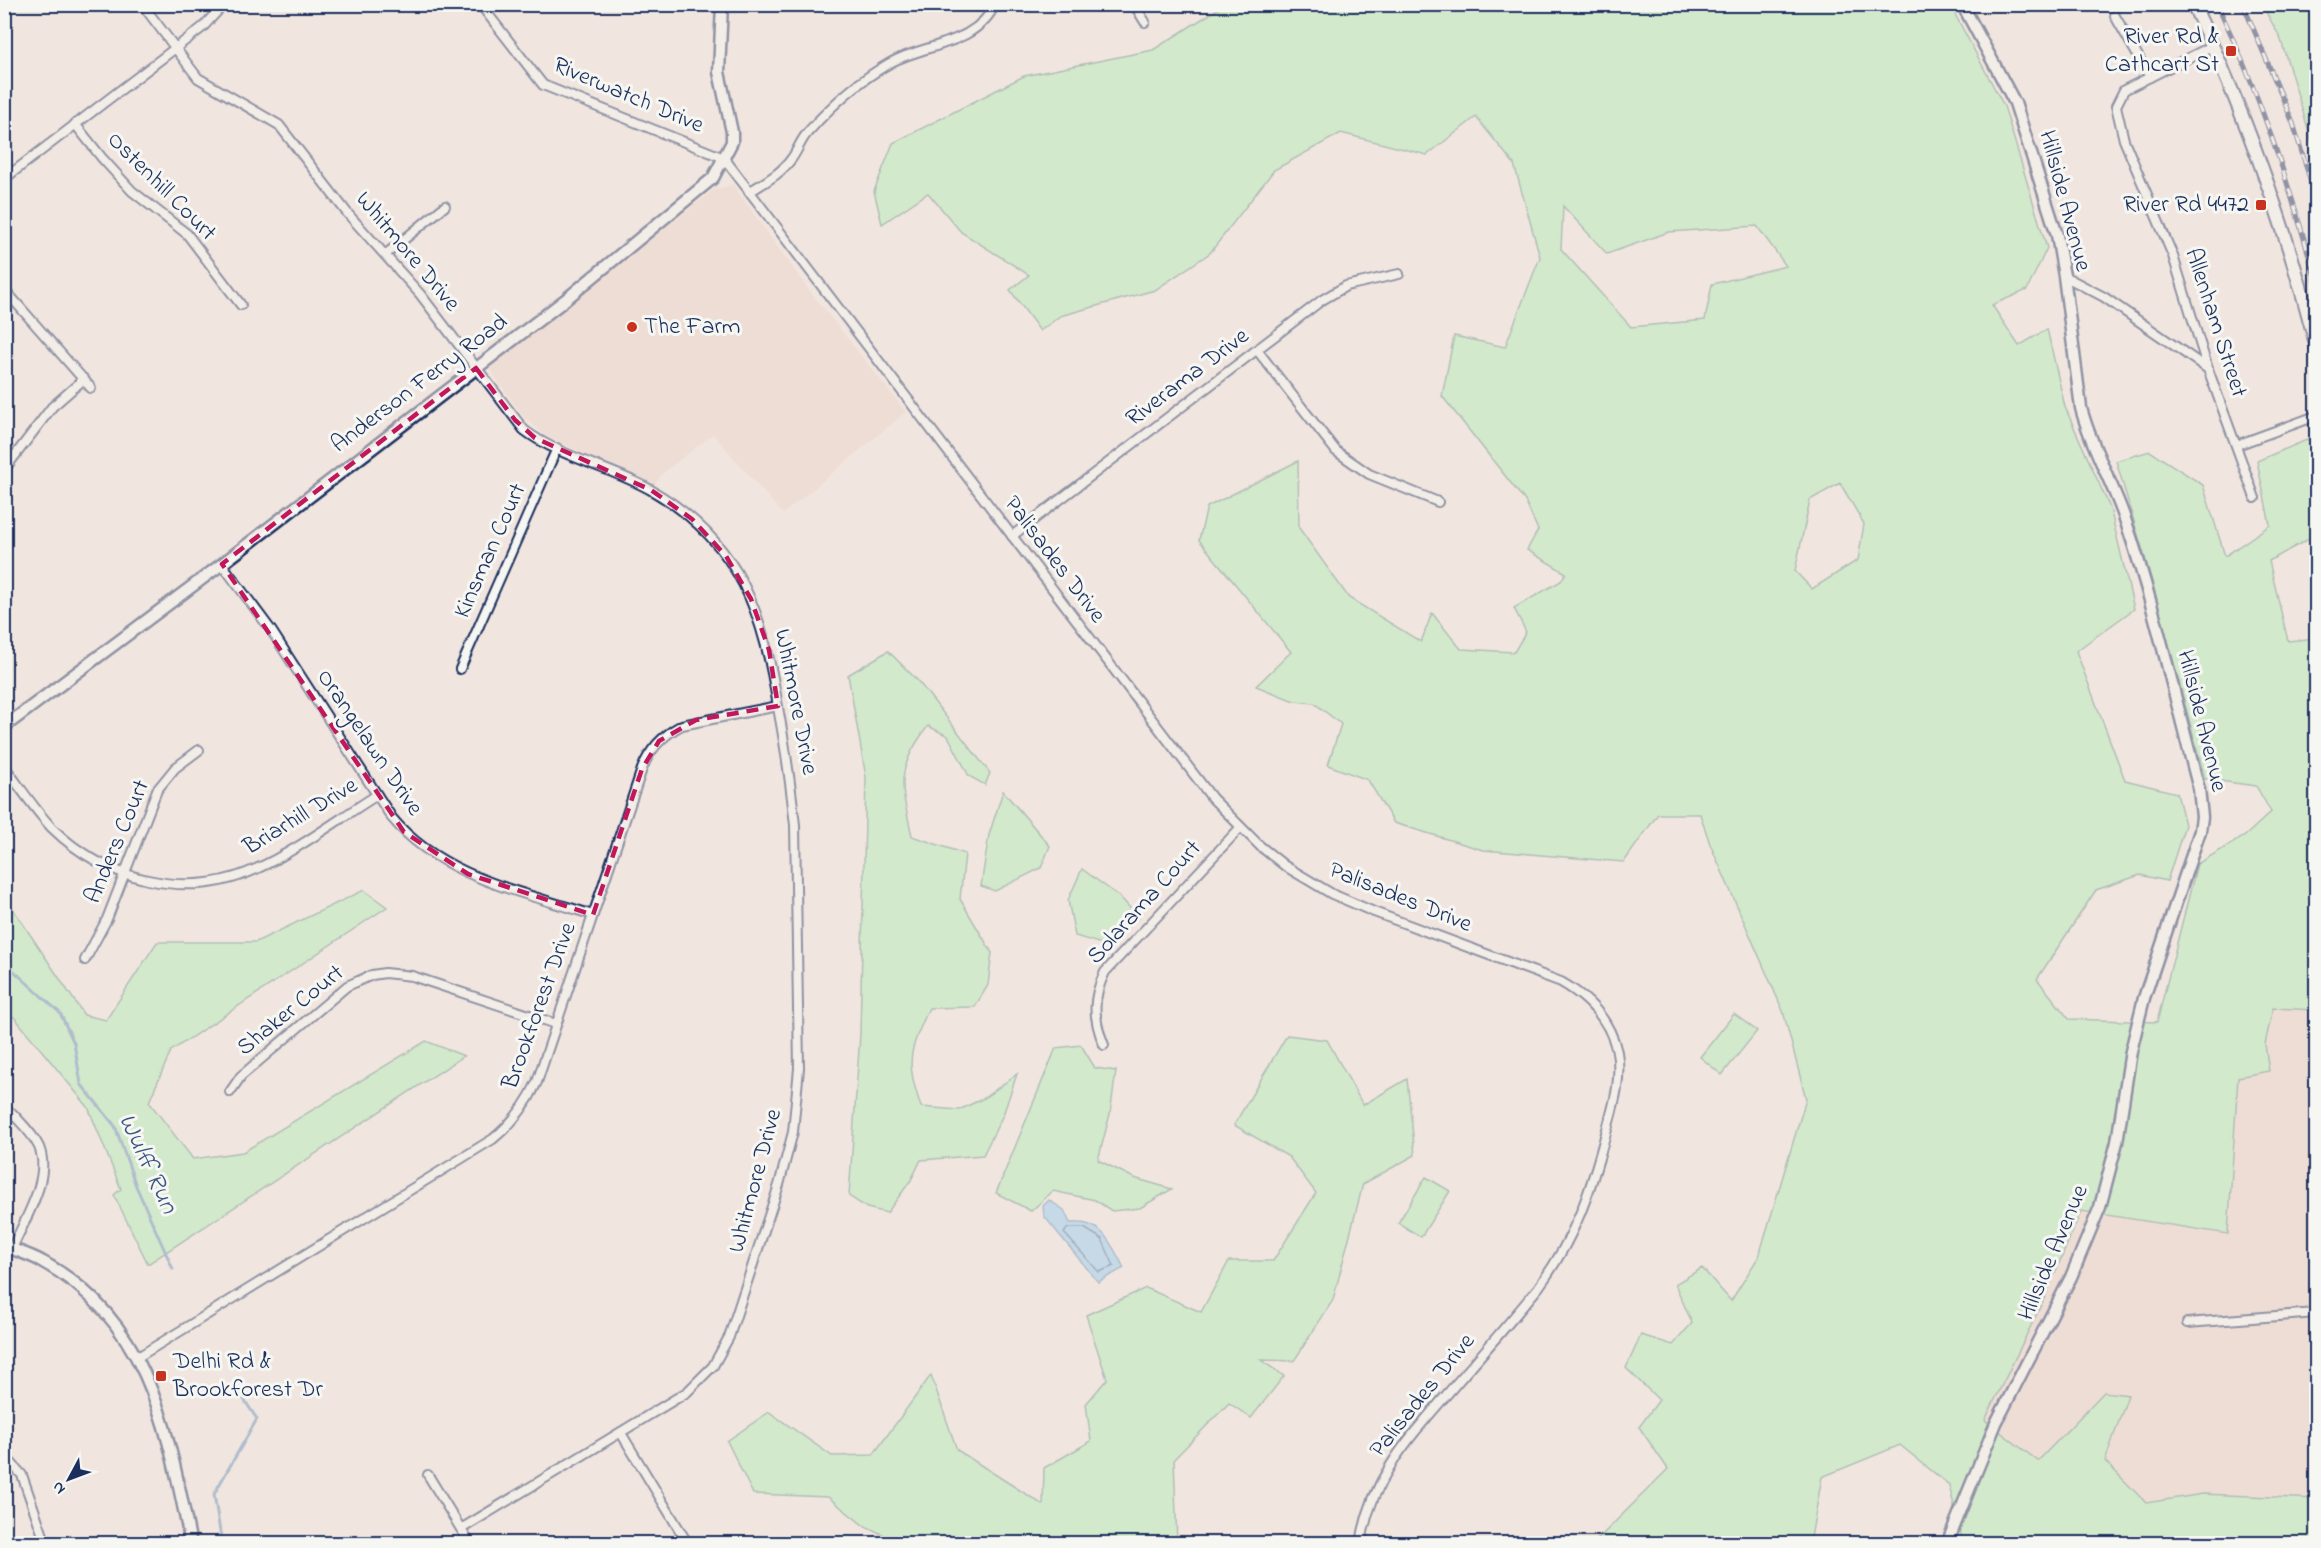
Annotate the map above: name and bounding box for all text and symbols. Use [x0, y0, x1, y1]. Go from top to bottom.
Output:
place label: River Rd & Cathcart St [2105, 20, 2219, 83]
marker: River Rd & Cathcart St [2224, 44, 2238, 58]
street label: Riverwatch Drive [547, 48, 709, 144]
street label: Ostenhill Court [98, 124, 224, 250]
street label: Hillside Avenue [2028, 127, 2100, 276]
street label: Whitmore Drive [346, 184, 468, 320]
place label: River Rd 4472 [2123, 188, 2249, 223]
marker: River Rd 4472 [2254, 198, 2268, 212]
street label: Allenham Street [2174, 244, 2256, 402]
street label: Anderson Ferry Road [324, 305, 517, 463]
place label: The Farm [644, 310, 740, 345]
marker: The Farm [625, 320, 639, 334]
street label: Riverama Drive [1119, 320, 1257, 436]
street label: Kinsman Court [446, 478, 536, 624]
street label: Palisades Drive [994, 489, 1114, 631]
street label: Whitmore Drive [764, 626, 826, 778]
street label: Hillside Avenue [2166, 646, 2236, 796]
street label: Orangelawn Drive [307, 663, 431, 824]
street label: Briarhill Drive [236, 769, 365, 866]
street label: Anders Court [76, 775, 160, 909]
street label: Solarama Court [1079, 833, 1211, 973]
street label: Palisades Drive [1323, 853, 1477, 943]
street label: Brookforest Drive [493, 918, 586, 1095]
street label: Shaker Court [230, 957, 352, 1065]
street label: Whitmore Drive [720, 1105, 792, 1257]
water label: Wulff Run [107, 1108, 187, 1221]
street label: Hillside Avenue [2010, 1179, 2099, 1327]
street label: Palisades Drive [1362, 1326, 1484, 1466]
place label: Delhi Rd & Brookforest Dr [172, 1345, 324, 1408]
marker: Delhi Rd & Brookforest Dr [154, 1369, 168, 1383]
north arrow [39, 1449, 99, 1509]
text: N [46, 1475, 72, 1499]

